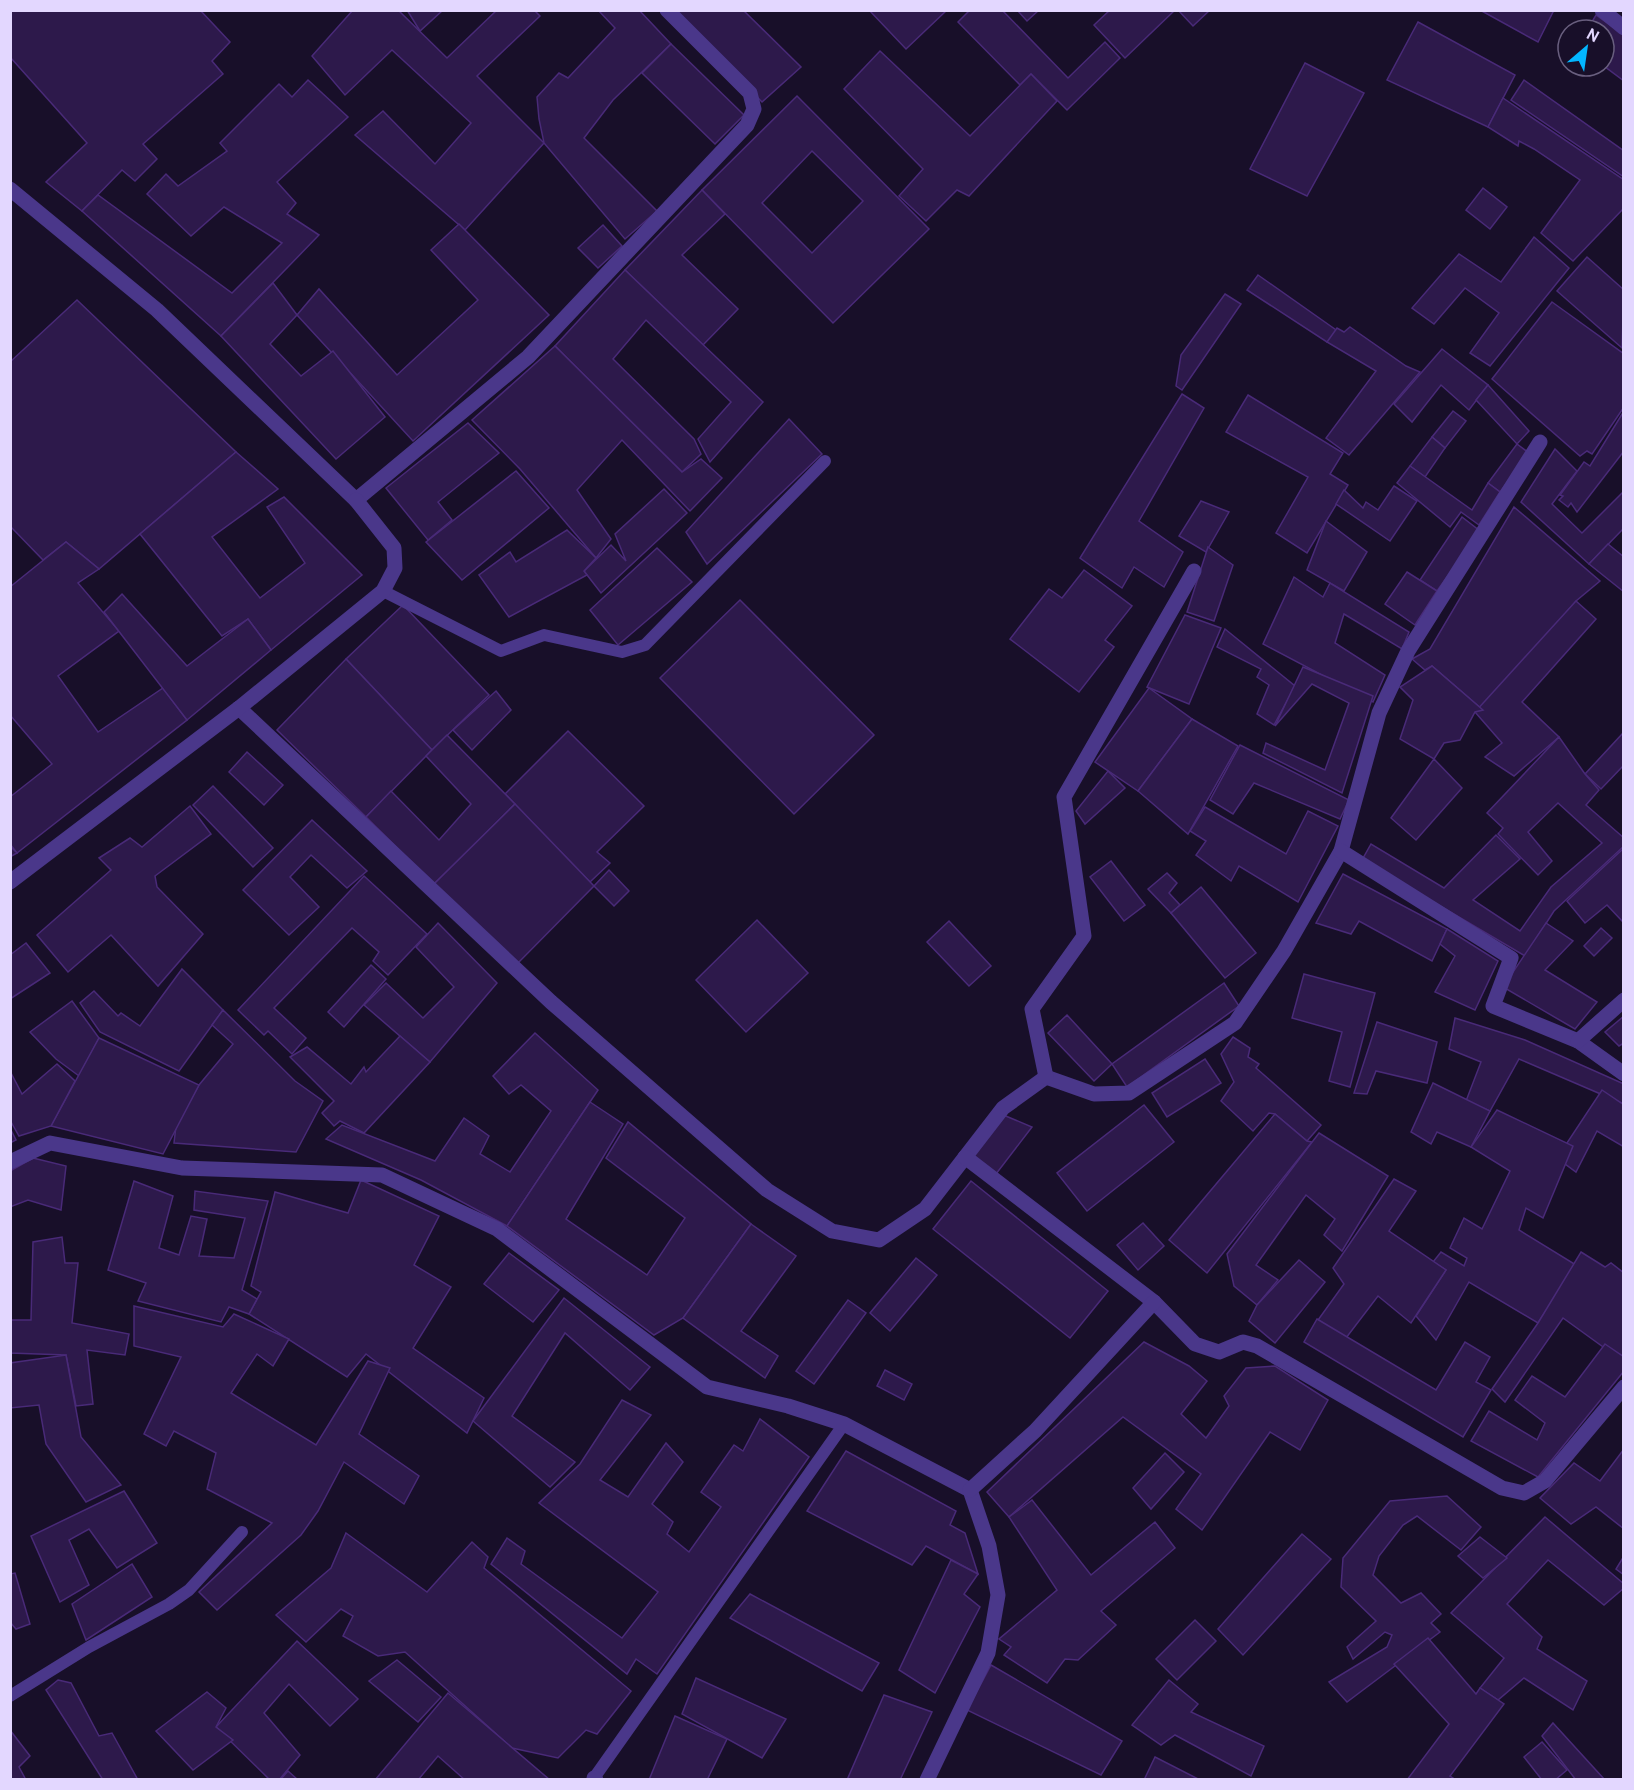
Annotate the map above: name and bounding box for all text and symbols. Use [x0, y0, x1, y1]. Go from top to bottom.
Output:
north arrow [1556, 18, 1616, 78]
text: N [1582, 25, 1602, 48]

